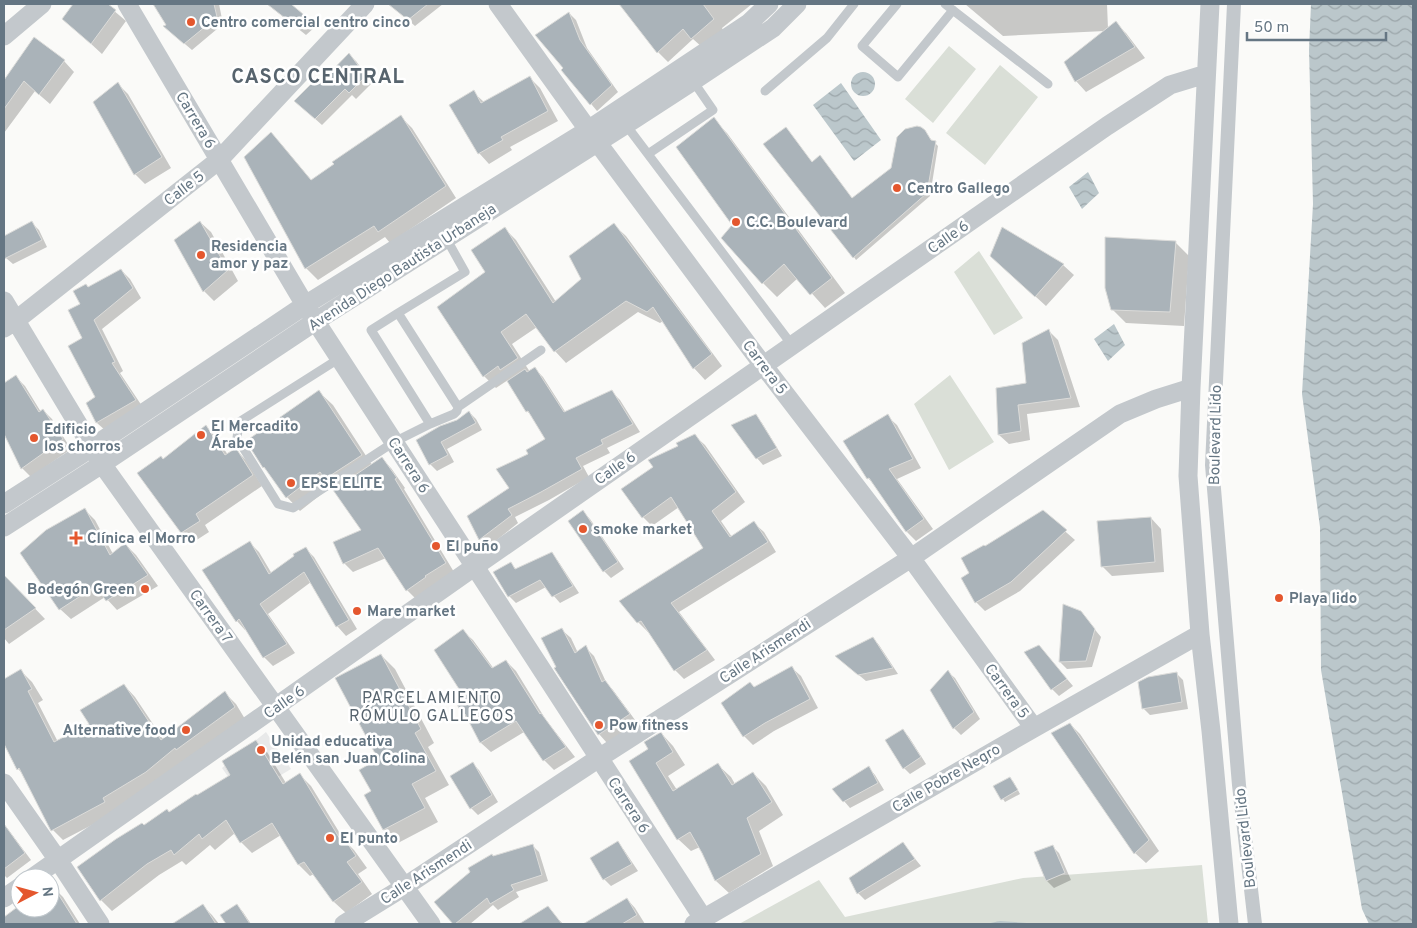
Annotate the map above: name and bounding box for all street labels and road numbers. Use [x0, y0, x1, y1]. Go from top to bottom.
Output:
street label: Carrera 6 [170, 89, 219, 153]
street label: Calle 5 [161, 167, 209, 211]
street label: Avenida Diego Bautista Urbaneja [305, 200, 500, 336]
street label: Calle 6 [925, 217, 973, 259]
street label: Carrera 5 [737, 337, 790, 399]
street label: Boulevard Lido [1206, 385, 1227, 485]
street label: Carrera 6 [383, 434, 433, 498]
street label: Calle 6 [592, 448, 640, 490]
street label: Carrera 7 [184, 586, 236, 647]
street label: Calle Arismendi [716, 616, 815, 689]
street label: Carrera 5 [979, 661, 1032, 723]
street label: Calle 6 [261, 682, 309, 724]
street label: Calle Pobre Negro [889, 741, 1004, 818]
street label: Carrera 6 [603, 774, 653, 838]
street label: Boulevard Lido [1232, 787, 1261, 889]
street label: Calle Arismendi [377, 837, 476, 910]

